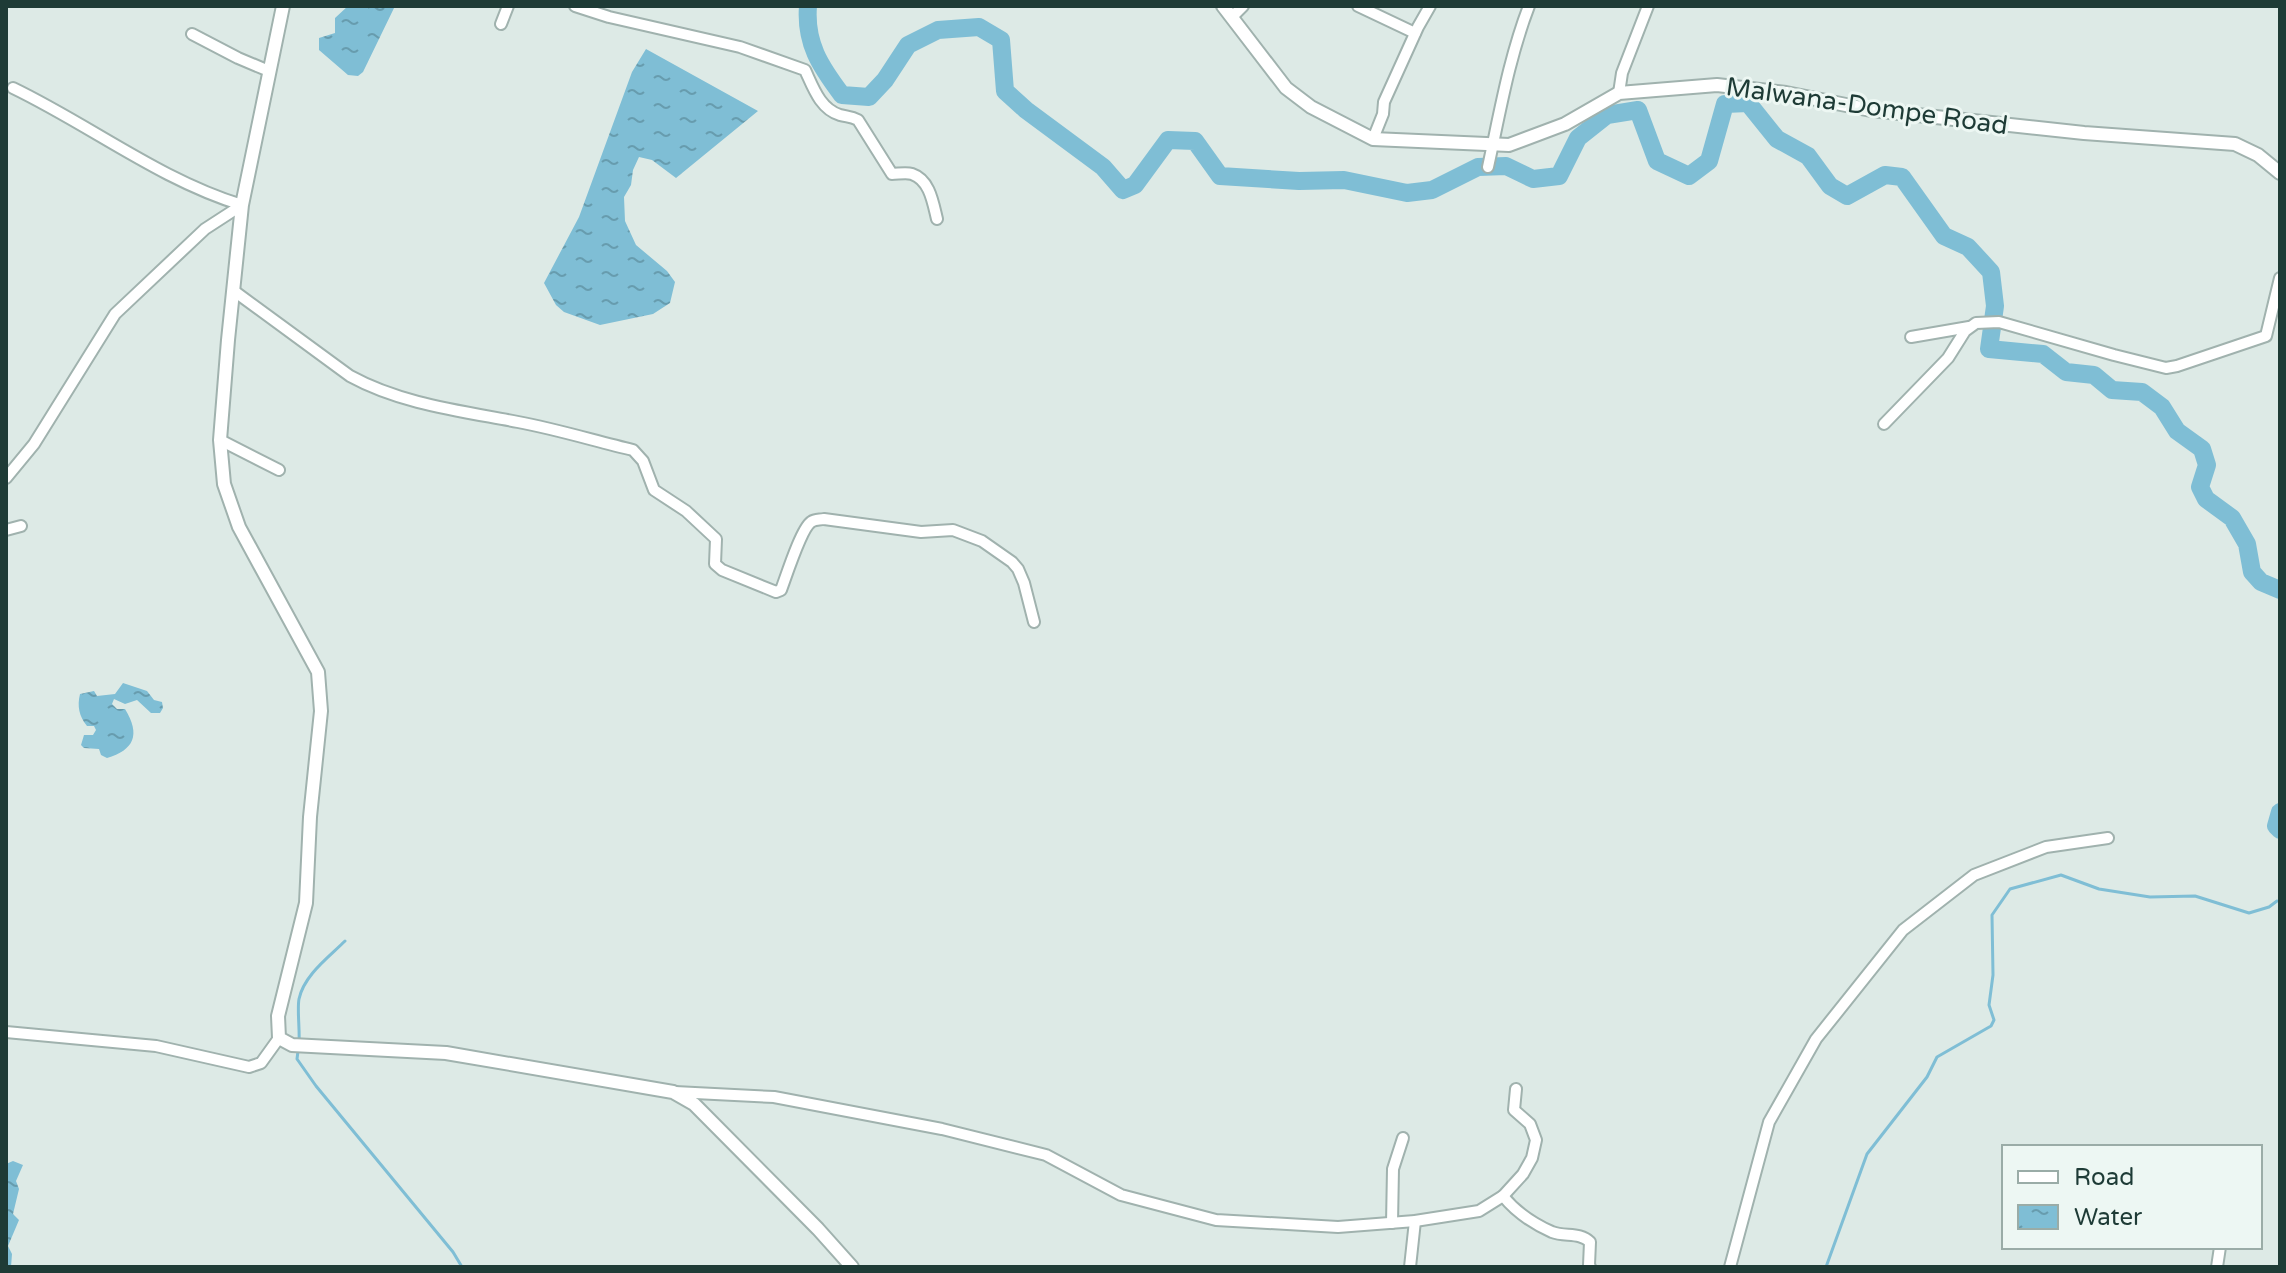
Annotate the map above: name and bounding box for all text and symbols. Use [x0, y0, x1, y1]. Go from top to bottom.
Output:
street label: Malwana-Dompe Road [1724, 71, 2010, 141]
legend [2002, 1145, 2262, 1249]
text: Road [2074, 1163, 2134, 1192]
text: Water [2074, 1203, 2143, 1232]

